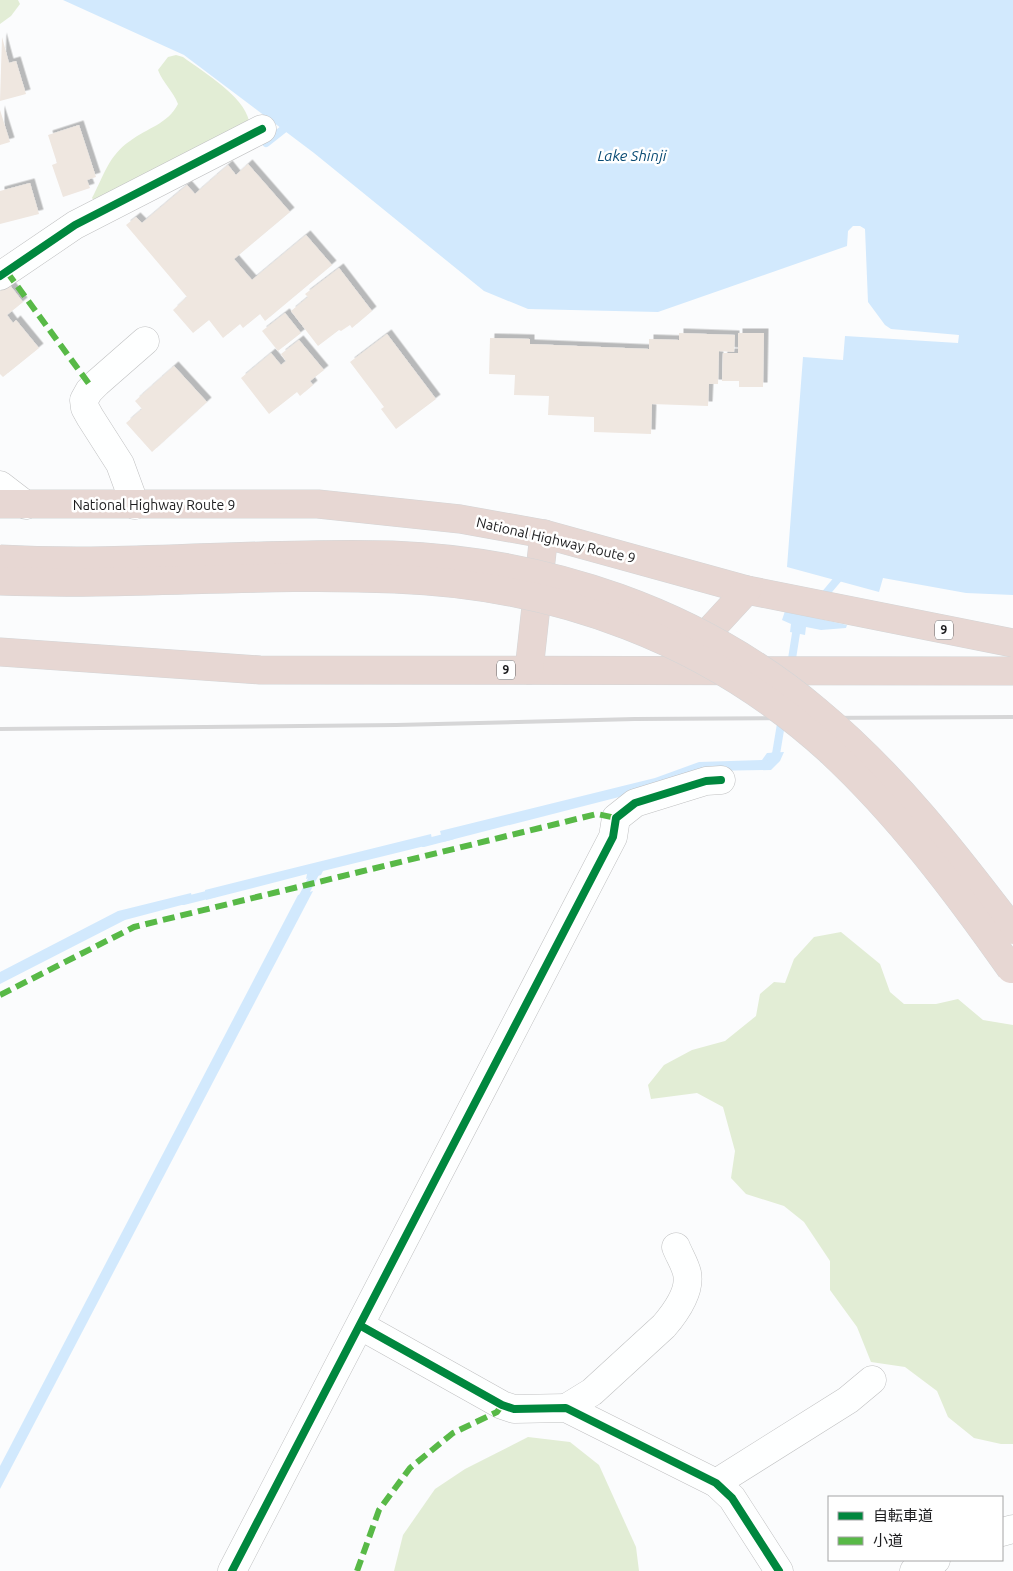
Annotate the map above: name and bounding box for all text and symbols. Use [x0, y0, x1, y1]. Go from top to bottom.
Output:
water label: Lake Shinji [598, 147, 668, 164]
street label: National Highway Route 9 [73, 497, 235, 513]
street label: National Highway Route 9 [475, 514, 637, 566]
road number: 9 [935, 620, 953, 640]
road number: 9 [497, 660, 515, 680]
legend [828, 1496, 1003, 1561]
text: 自転車道 [873, 1507, 933, 1524]
text: 小道 [873, 1532, 903, 1549]

